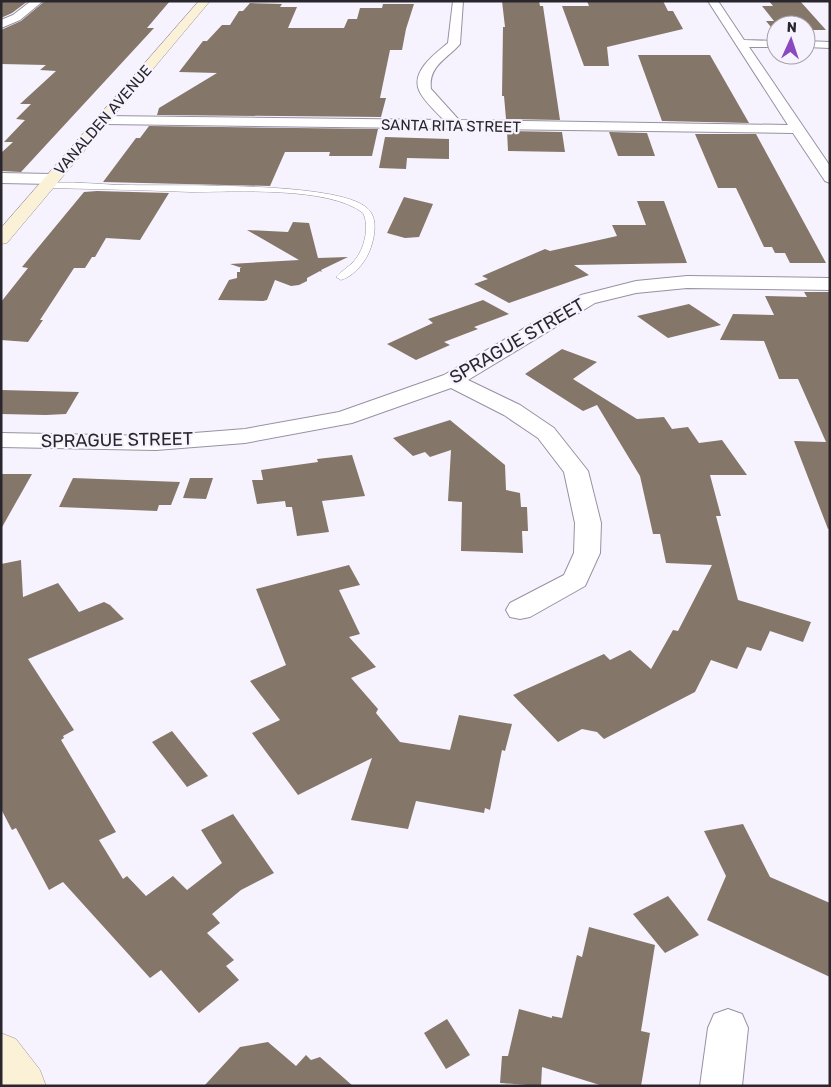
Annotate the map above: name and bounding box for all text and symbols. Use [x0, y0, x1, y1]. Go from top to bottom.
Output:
north arrow [766, 15, 816, 65]
text: N [786, 19, 797, 36]
street label: VANALDEN AVENUE [50, 61, 156, 179]
street label: SANTA RITA STREET [381, 116, 521, 136]
street label: SPRAGUE STREET [446, 293, 588, 389]
street label: SPRAGUE STREET [41, 428, 193, 452]

